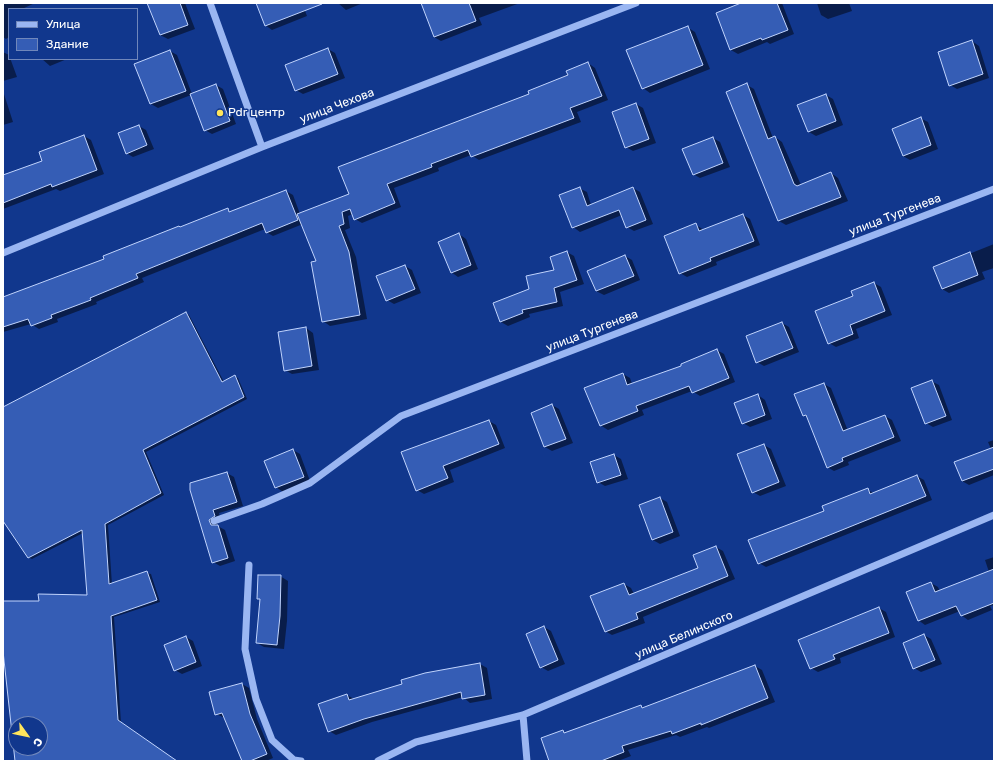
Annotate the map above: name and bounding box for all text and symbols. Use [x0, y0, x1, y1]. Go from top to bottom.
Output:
legend [8, 8, 138, 60]
text: Улица [46, 17, 80, 31]
text: Здание [46, 37, 89, 51]
street label: улица Чехова [298, 85, 376, 127]
place label: Pdr центр [228, 106, 285, 120]
marker: Pdr центр [215, 108, 225, 118]
street label: улица Тургенева [847, 191, 943, 239]
street label: улица Тургенева [544, 307, 640, 355]
street label: улица Белинского [633, 608, 735, 662]
north arrow [8, 716, 48, 756]
text: С [30, 735, 45, 749]

